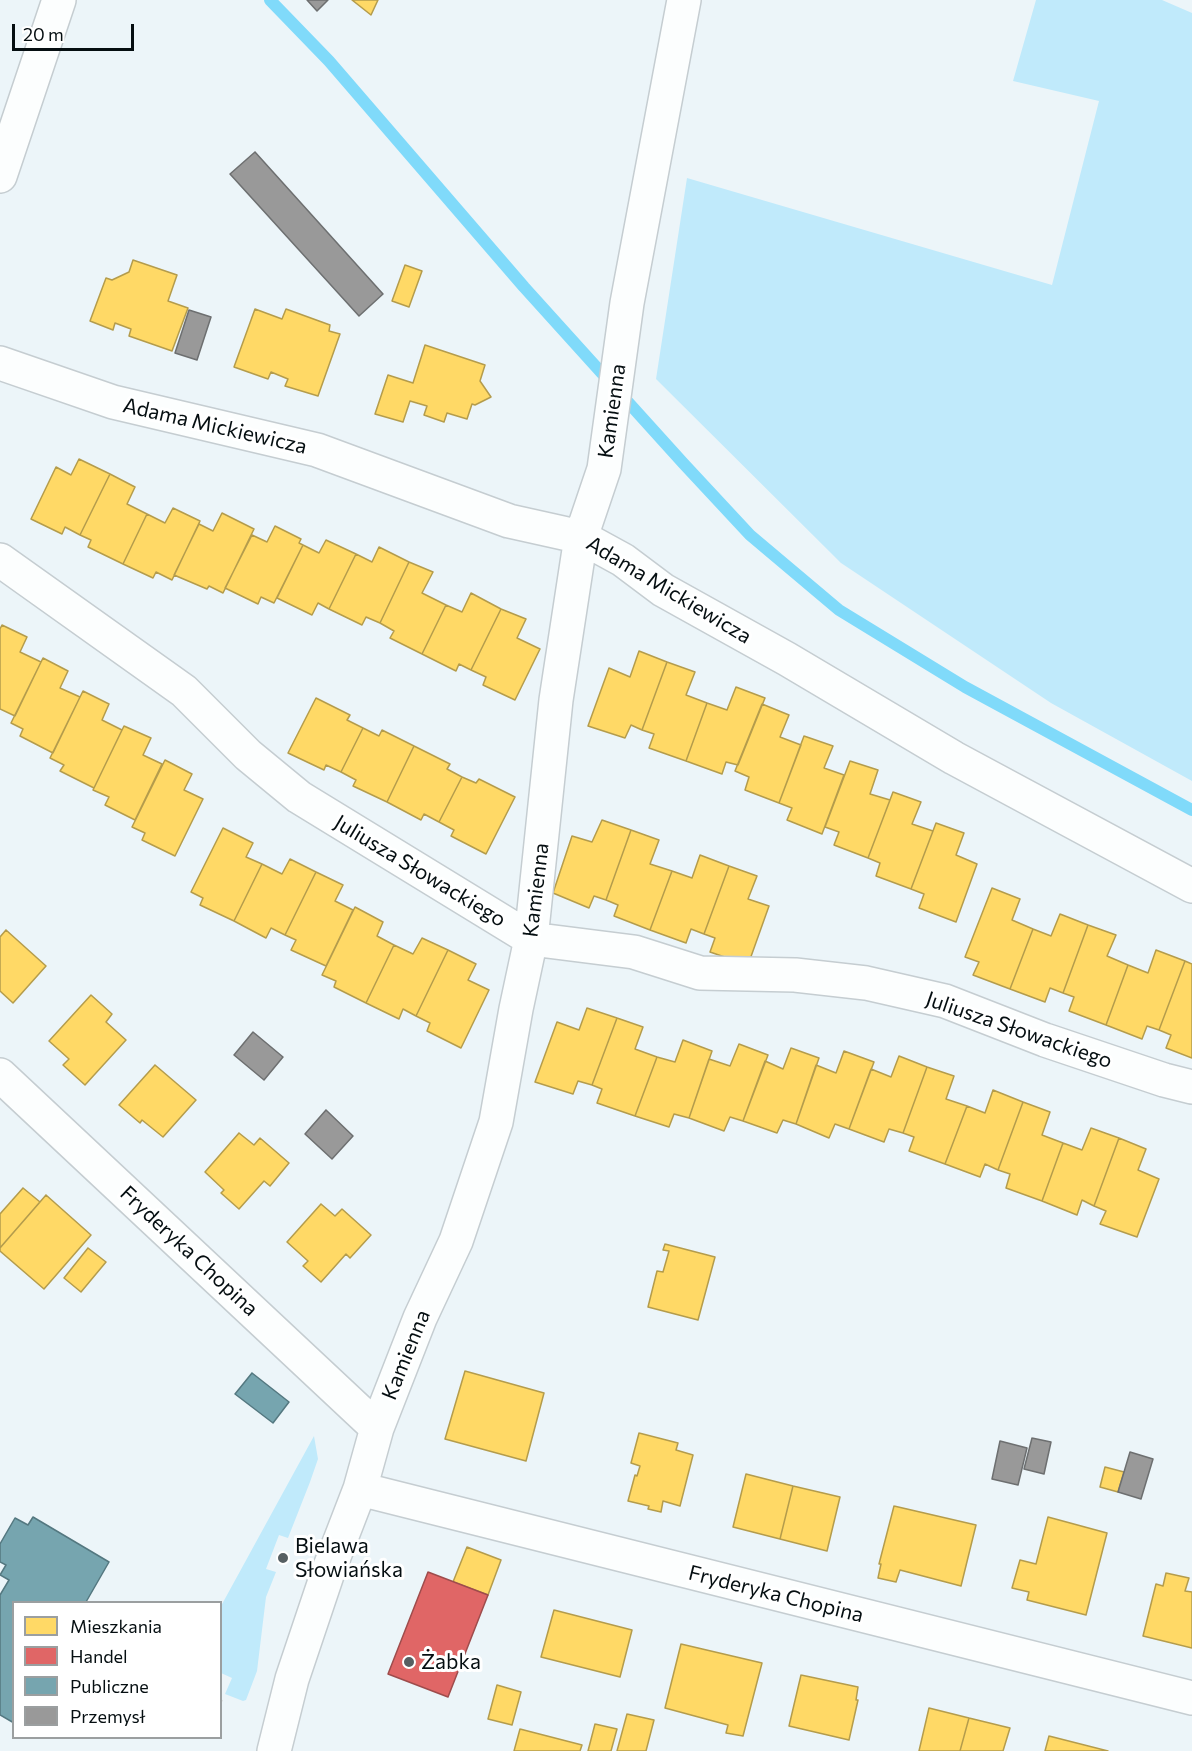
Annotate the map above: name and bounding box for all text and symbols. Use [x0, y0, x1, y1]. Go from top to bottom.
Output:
scale bar [15, 12, 136, 50]
text: 20 m [23, 23, 64, 45]
street label: Kamienna [593, 362, 631, 460]
street label: Adama Mickiewicza [121, 393, 309, 459]
street label: Adama Mickiewicza [582, 531, 756, 649]
street label: Juliusza Słowackiego [330, 810, 510, 932]
street label: Kamienna [518, 841, 554, 939]
street label: Juliusza Słowackiego [922, 986, 1116, 1074]
street label: Fryderyka Chopina [115, 1181, 263, 1321]
street label: Kamienna [377, 1306, 435, 1404]
place label: Bielawa Słowiańska [295, 1533, 403, 1583]
marker: Bielawa Słowiańska [276, 1551, 290, 1565]
street label: Fryderyka Chopina [686, 1560, 866, 1628]
legend [12, 1601, 222, 1739]
text: Mieszkania [70, 1615, 162, 1637]
text: Handel [70, 1645, 128, 1667]
place label: Żabka [421, 1649, 481, 1675]
marker: Żabka [402, 1655, 416, 1669]
text: Publiczne [70, 1675, 149, 1697]
text: Przemysł [70, 1705, 145, 1727]

